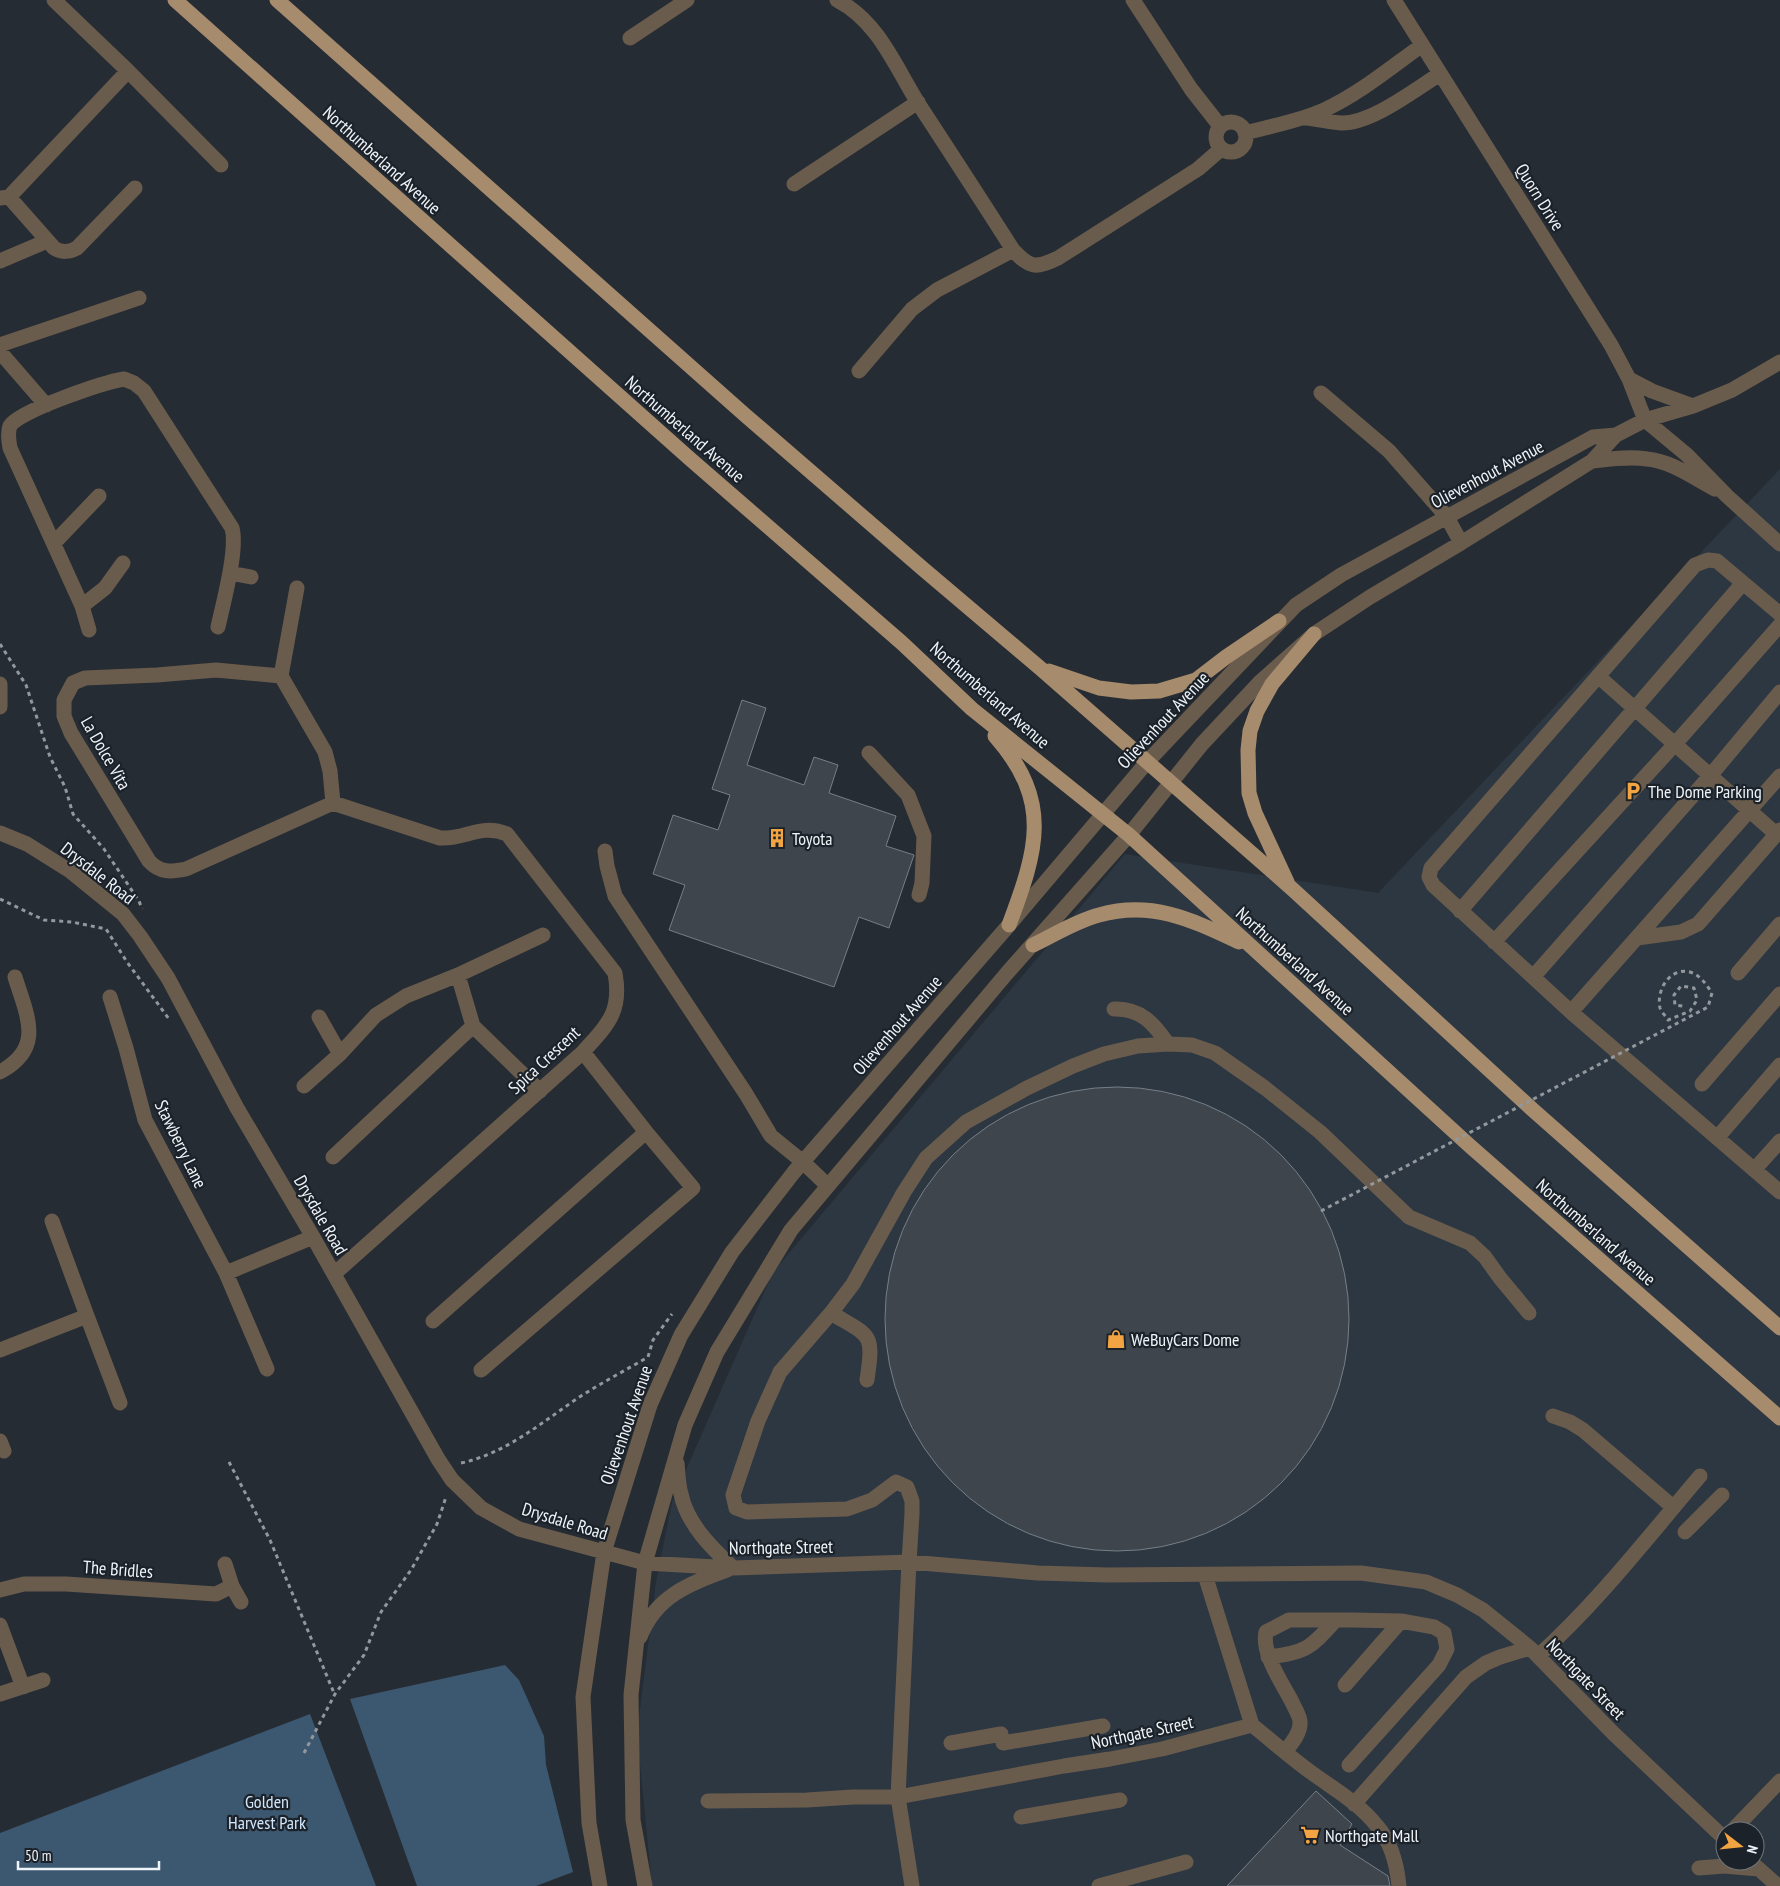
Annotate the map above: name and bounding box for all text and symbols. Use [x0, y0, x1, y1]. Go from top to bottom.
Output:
street label: Northumberland Avenue [318, 101, 446, 219]
street label: Quorn Drive [1510, 159, 1570, 235]
street label: Northumberland Avenue [620, 371, 750, 487]
street label: Olievenhout Avenue [1427, 435, 1547, 513]
street label: Northumberland Avenue [925, 637, 1055, 753]
street label: Olievenhout Avenue [1112, 667, 1214, 773]
street label: La Dolce Vita [76, 712, 136, 794]
parking icon: The Dome Parking [1622, 780, 1644, 802]
place label: The Dome Parking [1648, 780, 1762, 803]
building icon: Toyota [766, 827, 788, 849]
place label: Toyota [792, 827, 832, 850]
street label: Drysdale Road [56, 837, 140, 909]
street label: Northumberland Avenue [1231, 902, 1359, 1020]
street label: Olievenhout Avenue [847, 970, 947, 1080]
street label: Spica Crescent [503, 1021, 585, 1099]
street label: Stawberry Lane [150, 1096, 212, 1192]
street label: Drysdale Road [289, 1171, 353, 1259]
street label: Northumberland Avenue [1531, 1174, 1661, 1290]
shop icon: WeBuyCars Dome [1105, 1328, 1127, 1350]
place label: WeBuyCars Dome [1131, 1328, 1239, 1351]
street label: Olievenhout Avenue [595, 1362, 657, 1488]
street label: Drysdale Road [519, 1497, 611, 1545]
street label: Northgate Street [729, 1535, 833, 1559]
street label: The Bridles [82, 1555, 154, 1583]
street label: Northgate Street [1542, 1634, 1630, 1724]
street label: Northgate Street [1089, 1710, 1195, 1754]
park label: Golden Harvest Park [228, 1790, 306, 1834]
north arrow [1715, 1821, 1765, 1871]
supermarket icon: Northgate Mall [1299, 1824, 1321, 1846]
place label: Northgate Mall [1325, 1824, 1420, 1847]
scale bar [18, 1838, 159, 1870]
text: N [1743, 1843, 1762, 1856]
text: 50 m [25, 1846, 51, 1865]

